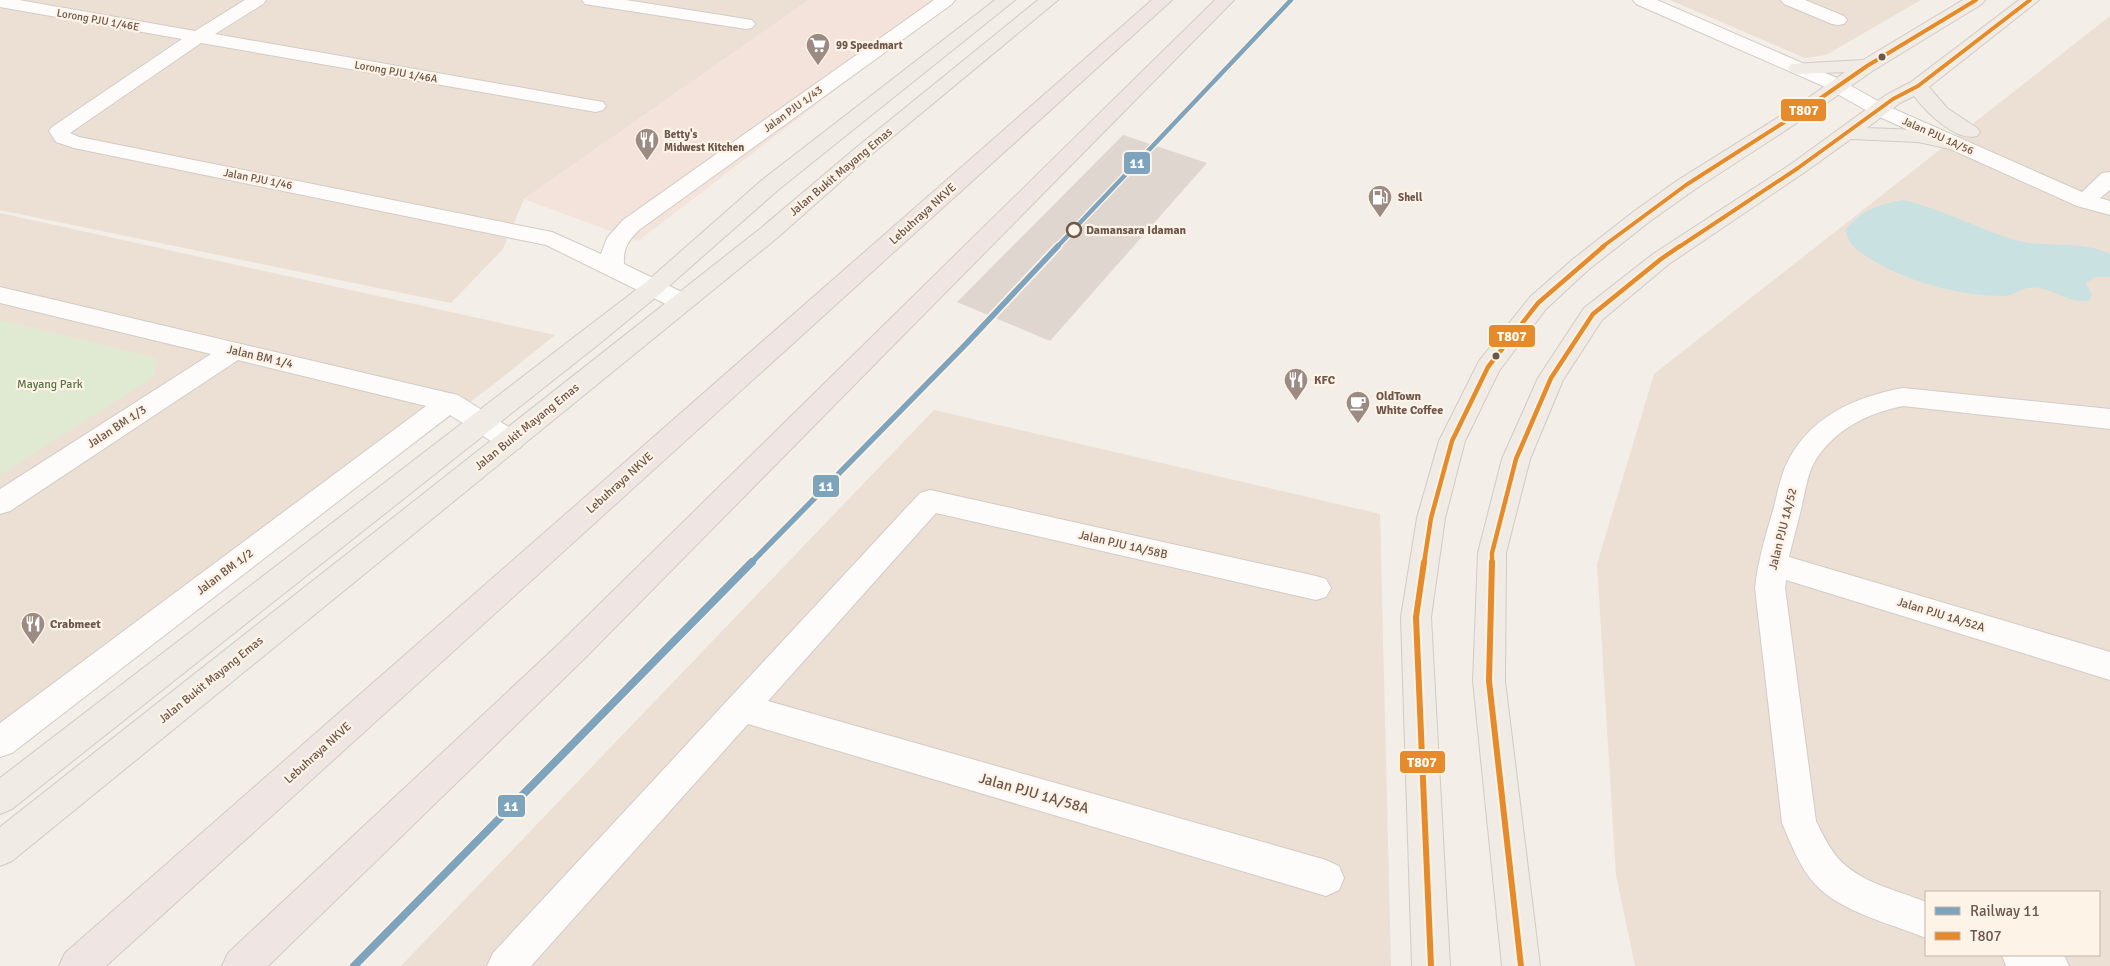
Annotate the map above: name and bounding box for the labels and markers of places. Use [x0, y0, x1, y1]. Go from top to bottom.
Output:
supermarket icon: 99 Speedmart [805, 32, 831, 66]
place label: 99 Speedmart [836, 39, 903, 52]
unlabelled marker [1877, 52, 1887, 62]
restaurant icon: Betty's Midwest Kitchen [634, 127, 660, 161]
place label: Betty's Midwest Kitchen [664, 128, 744, 154]
fuel station icon: Shell [1367, 184, 1393, 218]
place label: Shell [1398, 191, 1423, 204]
marker: Damansara Idaman [1066, 222, 1082, 238]
place label: Damansara Idaman [1086, 223, 1187, 238]
unlabelled marker [1491, 351, 1501, 361]
restaurant icon: KFC [1283, 367, 1309, 401]
place label: KFC [1314, 373, 1336, 388]
place label: OldTown White Coffee [1376, 389, 1443, 418]
cafe icon: OldTown White Coffee [1345, 390, 1371, 424]
restaurant icon: Crabmeet [20, 611, 46, 645]
place label: Crabmeet [50, 617, 101, 632]

